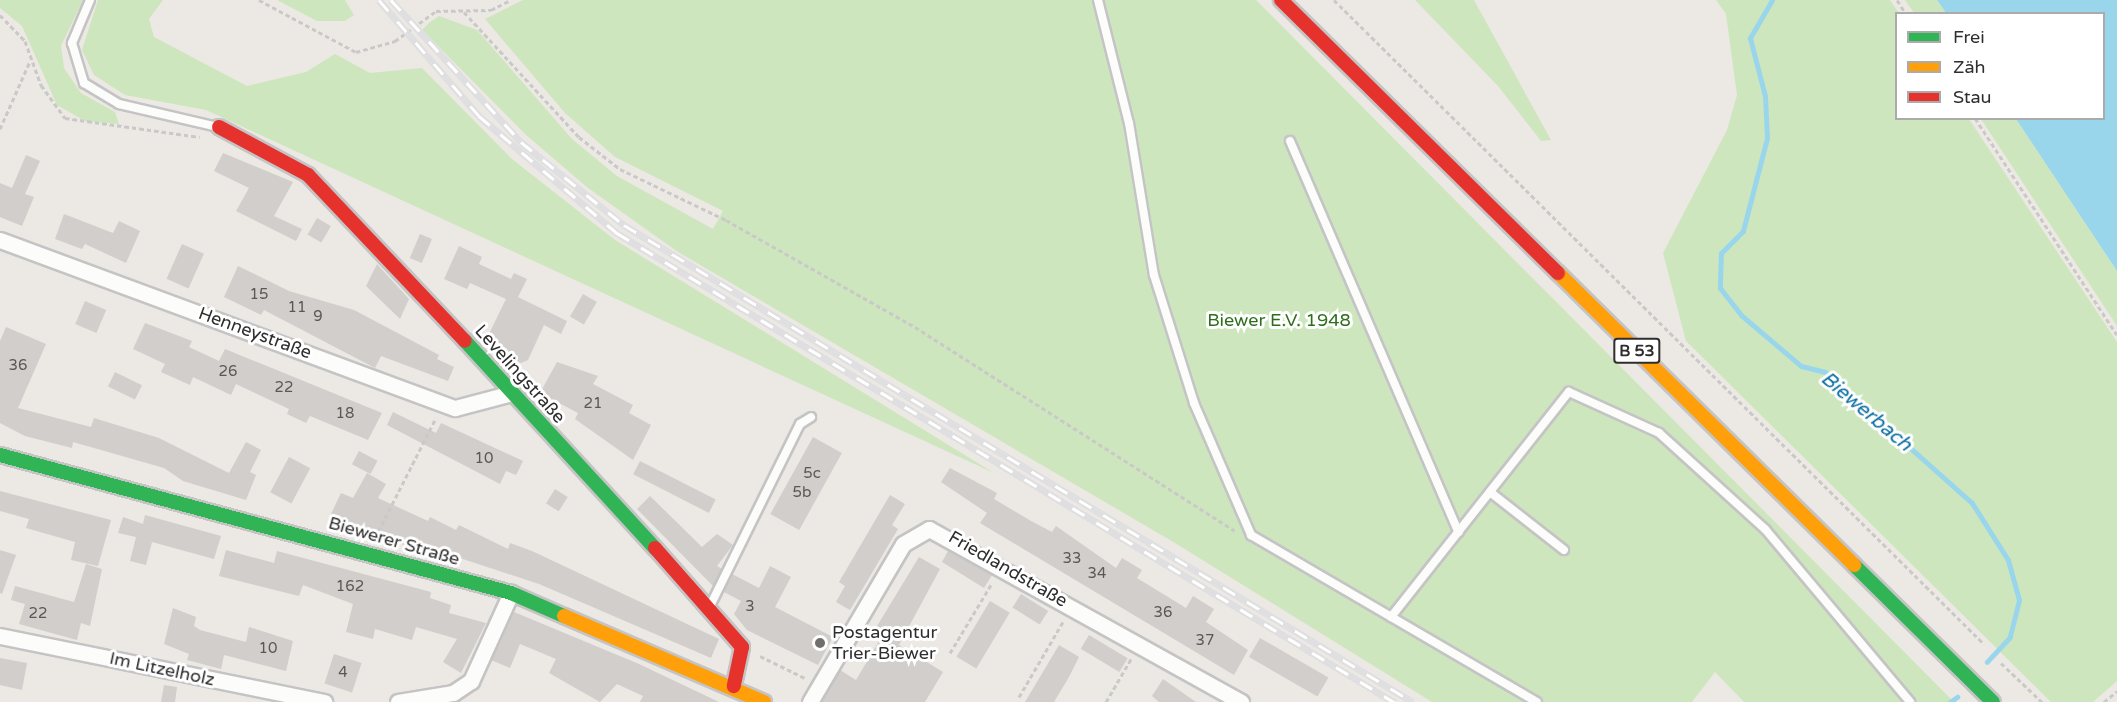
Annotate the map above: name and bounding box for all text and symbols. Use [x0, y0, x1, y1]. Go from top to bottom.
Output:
legend [1895, 12, 2105, 120]
text: Frei [1953, 26, 1985, 48]
text: Zäh [1953, 56, 1986, 78]
text: Stau [1953, 86, 1992, 108]
house number: 15 [250, 286, 268, 304]
house number: 11 [288, 299, 306, 317]
street label: Henneystraße [195, 303, 315, 363]
house number: 9 [313, 308, 323, 326]
park label: Biewer E.V. 1948 [1207, 309, 1351, 331]
street label: Levelingstraße [470, 320, 570, 428]
road number: B 53 [1613, 338, 1661, 364]
house number: 36 [9, 357, 27, 375]
house number: 26 [219, 363, 237, 381]
water label: Biewerbach [1816, 367, 1916, 457]
house number: 22 [275, 379, 293, 397]
house number: 21 [584, 395, 602, 413]
house number: 18 [336, 405, 354, 423]
house number: 10 [475, 450, 493, 468]
house number: 5c [803, 465, 821, 483]
house number: 5b [793, 484, 811, 502]
street label: Biewerer Straße [326, 512, 462, 570]
street label: Friedlandstraße [945, 526, 1071, 612]
house number: 33 [1063, 550, 1081, 568]
house number: 34 [1088, 565, 1106, 583]
house number: 162 [336, 578, 364, 596]
house number: 3 [745, 598, 755, 616]
house number: 36 [1154, 604, 1172, 622]
house number: 22 [29, 605, 47, 623]
place label: Postagentur Trier-Biewer [832, 622, 937, 664]
house number: 37 [1196, 632, 1214, 650]
marker: Postagentur Trier-Biewer [813, 636, 827, 650]
house number: 10 [259, 640, 277, 658]
street label: Im Litzelholz [107, 647, 217, 691]
house number: 4 [338, 664, 348, 682]

